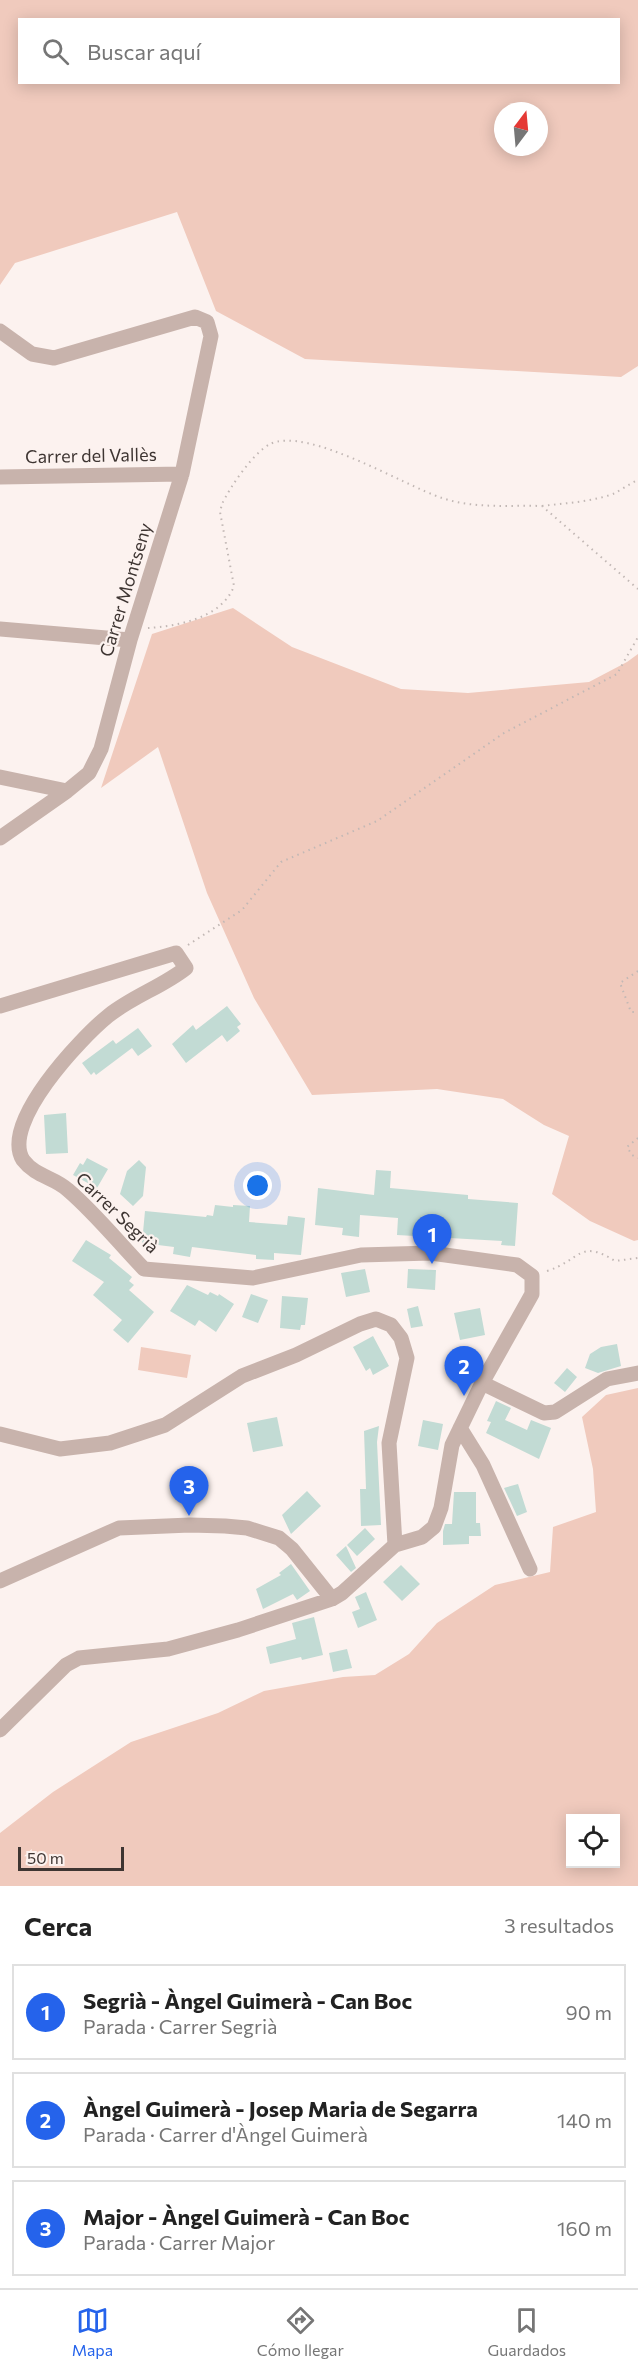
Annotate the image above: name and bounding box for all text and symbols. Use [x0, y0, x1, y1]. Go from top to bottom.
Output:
search box [18, 18, 620, 84]
icon: search [39, 35, 72, 68]
text: Buscar aquí [87, 38, 201, 65]
north arrow [494, 102, 548, 156]
street label: Carrer del Vallès [25, 443, 157, 467]
street label: Carrer Montseny [94, 520, 156, 659]
street label: Carrer Segrià [72, 1167, 164, 1257]
your location [243, 1171, 272, 1200]
pin: 1 [412, 1214, 452, 1264]
pin: 2 [444, 1346, 484, 1396]
pin: 3 [170, 1466, 208, 1516]
map controls [566, 1814, 620, 1868]
button: locate [566, 1814, 620, 1868]
scale bar [18, 1844, 124, 1872]
text: 50 m [27, 1848, 64, 1867]
text: Cerca [24, 1910, 92, 1941]
text: 3 resultados [504, 1913, 614, 1937]
text: Segrià - Àngel Guimerà - Can Boc [83, 1987, 412, 2014]
text: 1 [41, 2000, 50, 2024]
text: 90 m [566, 2000, 612, 2024]
text: Parada · Carrer Segrià [83, 2014, 277, 2038]
text: Àngel Guimerà - Josep Maria de Segarra [83, 2095, 478, 2122]
text: 2 [40, 2108, 51, 2132]
text: 140 m [557, 2108, 612, 2132]
text: Parada · Carrer d'Àngel Guimerà [83, 2122, 368, 2146]
text: Major - Àngel Guimerà - Can Boc [83, 2203, 409, 2230]
text: 3 [40, 2216, 51, 2240]
text: 160 m [557, 2216, 612, 2240]
text: Parada · Carrer Major [83, 2230, 275, 2254]
tab: Mapa [72, 2304, 113, 2359]
tab: Cómo llegar [257, 2304, 344, 2359]
tab: Guardados [487, 2304, 566, 2359]

